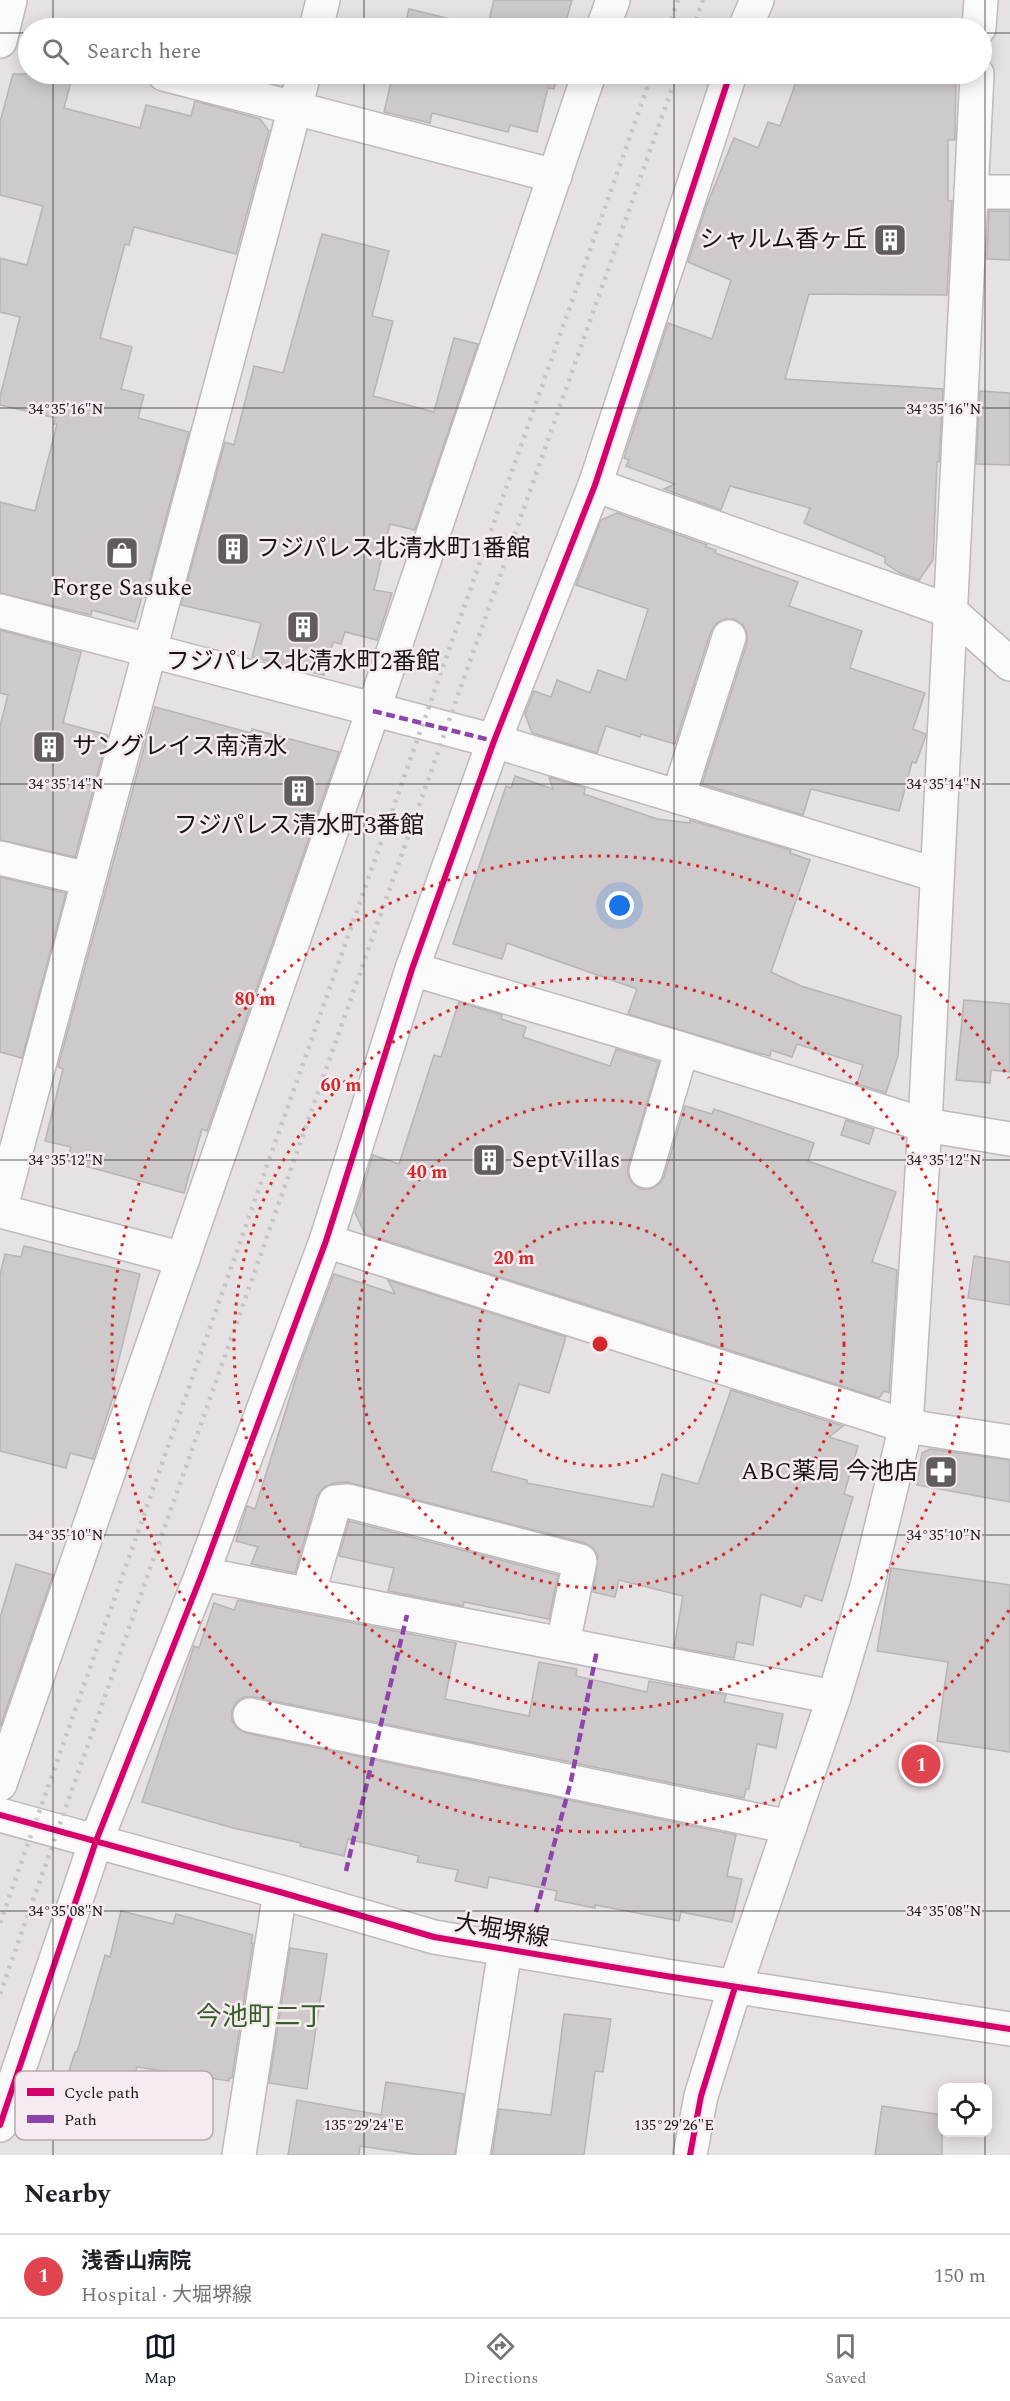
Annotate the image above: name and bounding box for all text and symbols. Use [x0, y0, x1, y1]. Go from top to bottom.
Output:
search box [18, 18, 992, 84]
icon: search [39, 35, 72, 68]
text: Search here [87, 35, 201, 68]
place label: シャルム香ヶ丘 [699, 222, 867, 258]
building icon: シャルム香ヶ丘 [872, 222, 908, 258]
text: 34°35'16"N [29, 398, 104, 421]
text: 34°35'16"N [907, 398, 982, 421]
building icon: フジパレス北清水町1番館 [215, 531, 251, 567]
place label: フジパレス北清水町1番館 [256, 531, 531, 567]
shop icon: Forge Sasuke [104, 535, 140, 571]
place label: Forge Sasuke [52, 570, 192, 606]
building icon: フジパレス北清水町2番館 [285, 609, 321, 645]
place label: フジパレス北清水町2番館 [166, 644, 440, 680]
building icon: サングレイス南清水 [31, 729, 67, 765]
place label: サングレイス南清水 [72, 729, 287, 765]
text: 34°35'14"N [29, 773, 104, 796]
building icon: フジパレス清水町3番館 [281, 773, 317, 809]
text: 34°35'14"N [907, 773, 982, 796]
place label: フジパレス清水町3番館 [174, 808, 424, 844]
your location [605, 891, 634, 920]
text: 80 m [235, 986, 275, 1013]
text: 60 m [321, 1072, 361, 1099]
building icon: SeptVillas [471, 1142, 507, 1178]
place label: SeptVillas [512, 1142, 620, 1178]
text: 34°35'12"N [29, 1149, 104, 1172]
text: 34°35'12"N [907, 1149, 982, 1172]
text: 40 m [407, 1159, 447, 1186]
text: 20 m [494, 1245, 534, 1272]
centre of rings [590, 1334, 610, 1354]
place label: ABC薬局 今池店 [741, 1454, 918, 1490]
pharmacy icon: ABC薬局 今池店 [923, 1454, 959, 1490]
text: 34°35'10"N [29, 1524, 104, 1547]
text: 34°35'10"N [907, 1524, 982, 1547]
pin: 1 [902, 1742, 940, 1786]
text: 34°35'08"N [29, 1900, 104, 1923]
text: 34°35'08"N [907, 1900, 982, 1923]
street label: 大堀堺線 [452, 1905, 552, 1957]
district label: 今池町二丁 [196, 1997, 326, 2037]
legend [15, 2071, 213, 2140]
text: Cycle path [64, 2081, 139, 2105]
map controls [938, 2083, 992, 2137]
button: locate [938, 2083, 992, 2137]
text: Path [64, 2108, 97, 2132]
text: 135°29'24"E [324, 2114, 404, 2137]
text: 135°29'26"E [634, 2114, 714, 2137]
text: Nearby [24, 2174, 110, 2214]
text: 浅香山病院 [81, 2245, 191, 2278]
text: 1 [38, 2261, 49, 2291]
text: 150 m [934, 2261, 986, 2291]
text: Hospital · 大堀堺線 [81, 2280, 252, 2310]
tab: Map [144, 2330, 177, 2390]
tab: Directions [464, 2330, 538, 2390]
tab: Saved [825, 2330, 866, 2390]

